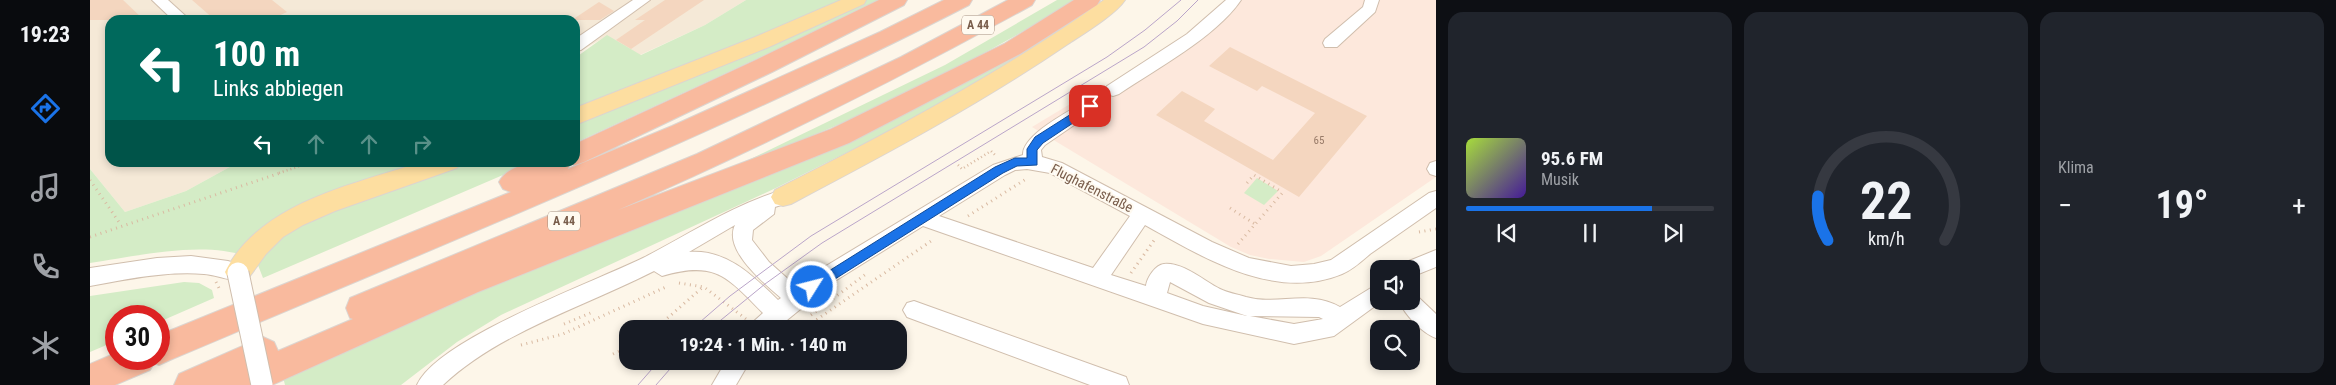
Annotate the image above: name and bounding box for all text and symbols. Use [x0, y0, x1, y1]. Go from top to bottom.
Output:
road number: A 44 [962, 16, 994, 34]
text: 19:23 [20, 22, 70, 47]
text: 100 m [213, 34, 300, 75]
icon: left [130, 35, 195, 100]
text: Links abbiegen [213, 76, 344, 101]
pin [1069, 85, 1111, 127]
icon: directions [28, 91, 63, 126]
icon: arrive [1076, 92, 1104, 120]
icon: left [249, 130, 277, 158]
icon: ahead [302, 130, 330, 158]
icon: ahead [355, 130, 383, 158]
icon: right [408, 130, 436, 158]
house number: 65 [1314, 134, 1324, 147]
text: 95.6 FM [1541, 147, 1603, 170]
text: Klima [2058, 158, 2094, 177]
street label: Flughafenstraße [1048, 160, 1136, 216]
icon: music [28, 170, 63, 205]
text: Musik [1541, 170, 1579, 189]
text: 22 [1860, 171, 1912, 232]
text: 19° [2155, 183, 2209, 227]
text: − [2058, 189, 2072, 222]
text: + [2292, 189, 2306, 222]
road number: A 44 [548, 212, 580, 230]
icon: previous [1493, 219, 1521, 247]
icon: pause [1576, 219, 1604, 247]
icon: next [1659, 219, 1687, 247]
text: km/h [1868, 228, 1904, 249]
icon: phone [28, 249, 63, 284]
position arrow [785, 260, 837, 312]
map controls [1370, 260, 1420, 370]
button: sound [1370, 260, 1420, 310]
speed limit sign: 30 [105, 305, 170, 370]
button: search [1370, 320, 1420, 370]
icon: climate [28, 328, 63, 363]
text: 19:24 · 1 Min. · 140 m [679, 333, 847, 356]

